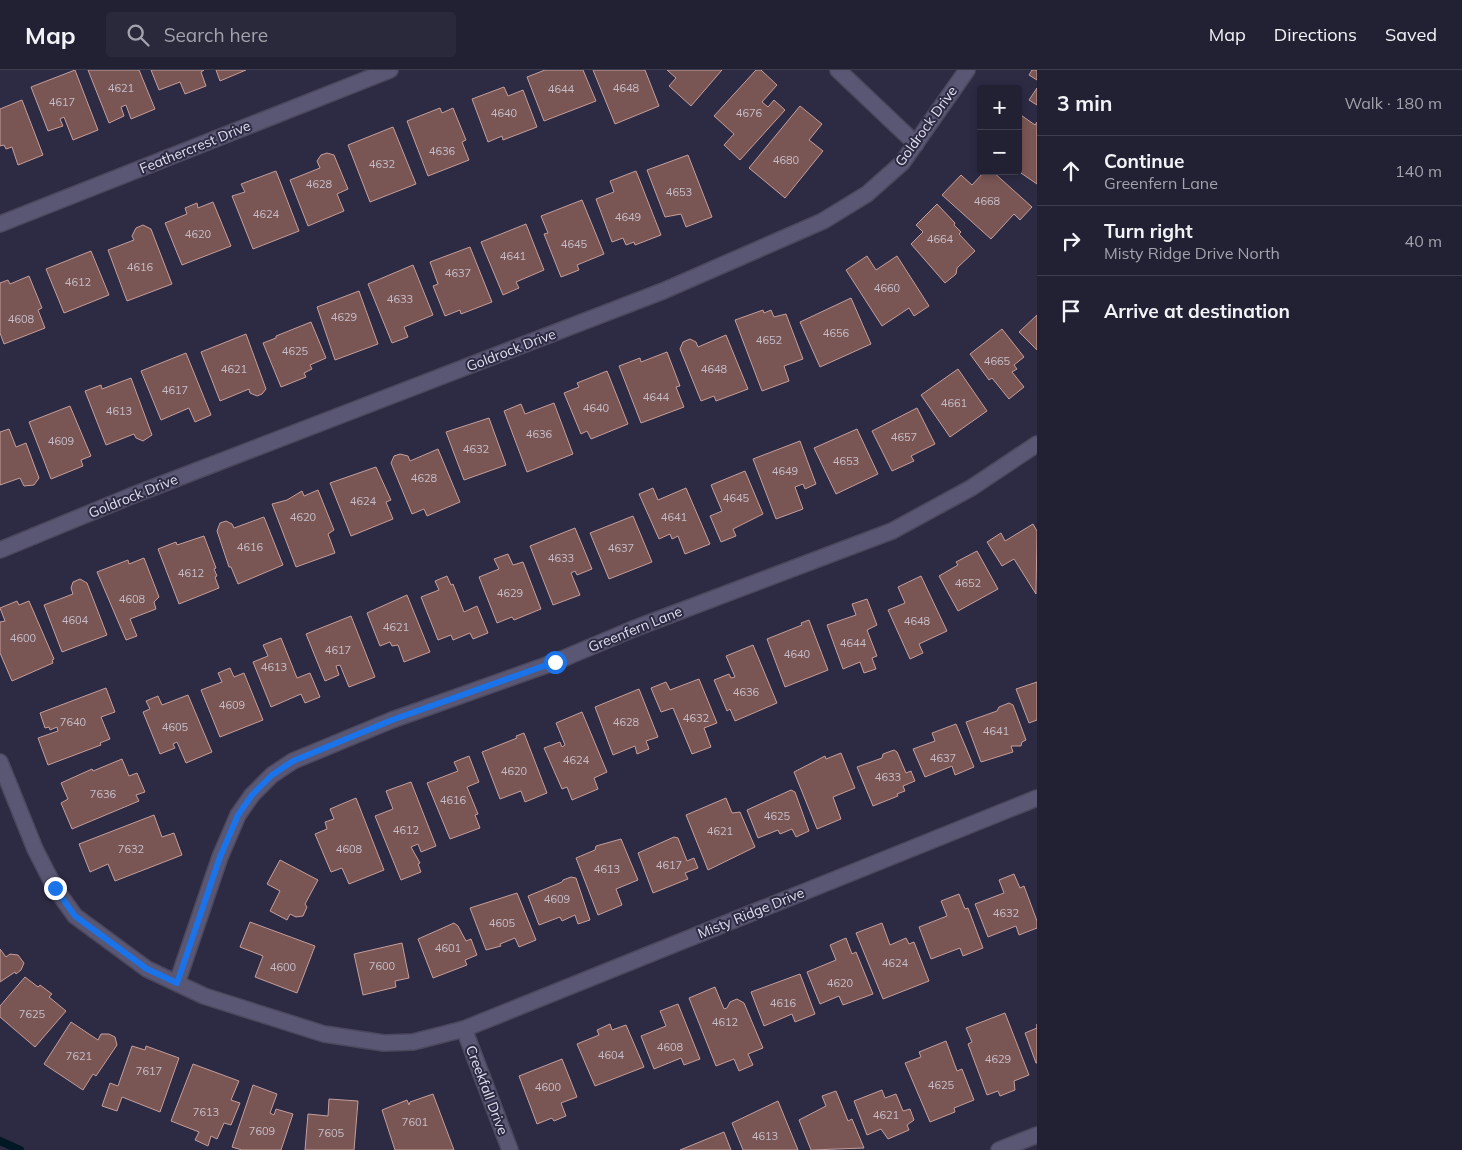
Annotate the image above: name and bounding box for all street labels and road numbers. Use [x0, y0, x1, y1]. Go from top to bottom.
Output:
street label: Goldrock Drive [891, 82, 961, 170]
street label: Feathercrest Drive [137, 117, 253, 177]
street label: Goldrock Drive [464, 325, 558, 375]
street label: Goldrock Drive [86, 470, 180, 522]
street label: Greenfern Lane [585, 602, 685, 656]
street label: Misty Ridge Drive [695, 883, 807, 943]
street label: Creekfall Drive [462, 1043, 512, 1137]

